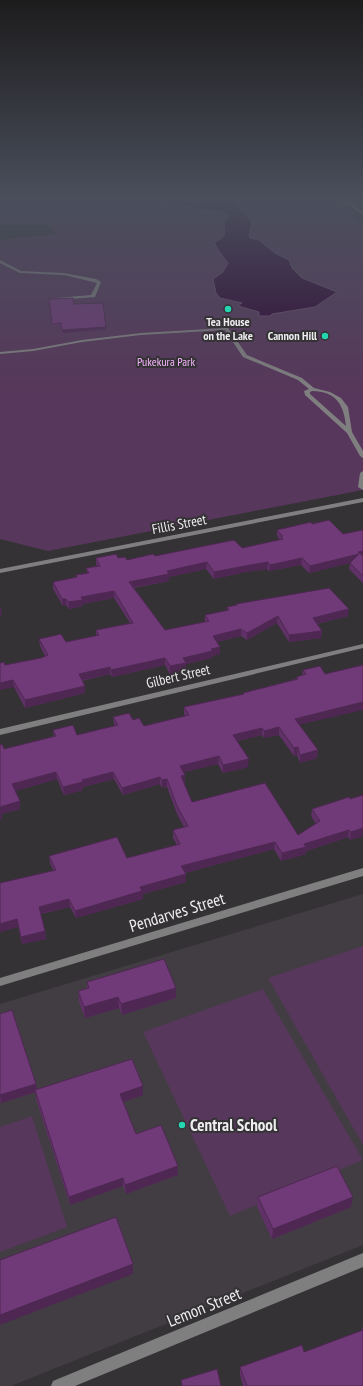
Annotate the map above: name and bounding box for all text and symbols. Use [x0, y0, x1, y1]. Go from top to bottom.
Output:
marker: Tea House on the Lake [223, 304, 233, 314]
place label: Tea House on the Lake [203, 314, 253, 343]
place label: Cannon Hill [268, 328, 317, 343]
marker: Cannon Hill [320, 331, 330, 341]
park label: Pukekura Park [137, 354, 195, 369]
street label: Fillis Street [150, 510, 208, 538]
street label: Gilbert Street [144, 660, 212, 692]
street label: Pendarves Street [127, 887, 228, 937]
place label: Central School [190, 1114, 278, 1136]
marker: Central School [177, 1120, 187, 1130]
street label: Lemon Street [164, 1282, 245, 1332]

